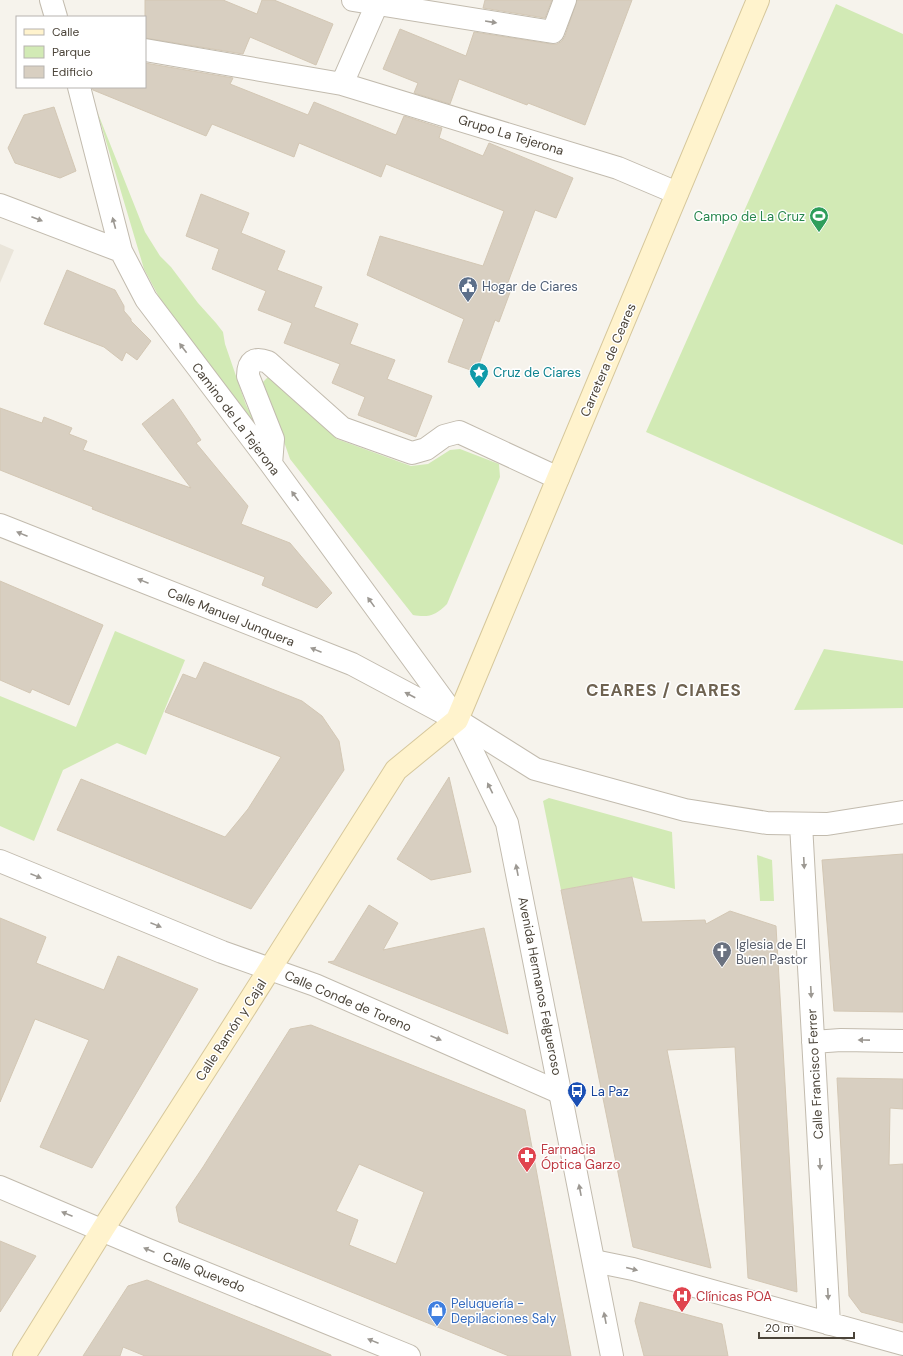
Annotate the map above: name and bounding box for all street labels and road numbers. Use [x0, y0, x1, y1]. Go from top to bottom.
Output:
street label: Grupo La Tejerona [456, 111, 566, 159]
street label: Carretera de Ceares [576, 301, 640, 419]
street label: Camino de La Tejerona [188, 359, 284, 479]
street label: Calle Manuel Junquera [165, 584, 297, 650]
street label: Avenida Hermanos Felgueroso [514, 895, 566, 1077]
street label: Calle Conde de Toreno [282, 967, 414, 1036]
street label: Calle Ramón y Cajal [192, 976, 270, 1084]
street label: Calle Francisco Ferrer [803, 1008, 827, 1140]
street label: Calle Quevedo [160, 1248, 248, 1296]

